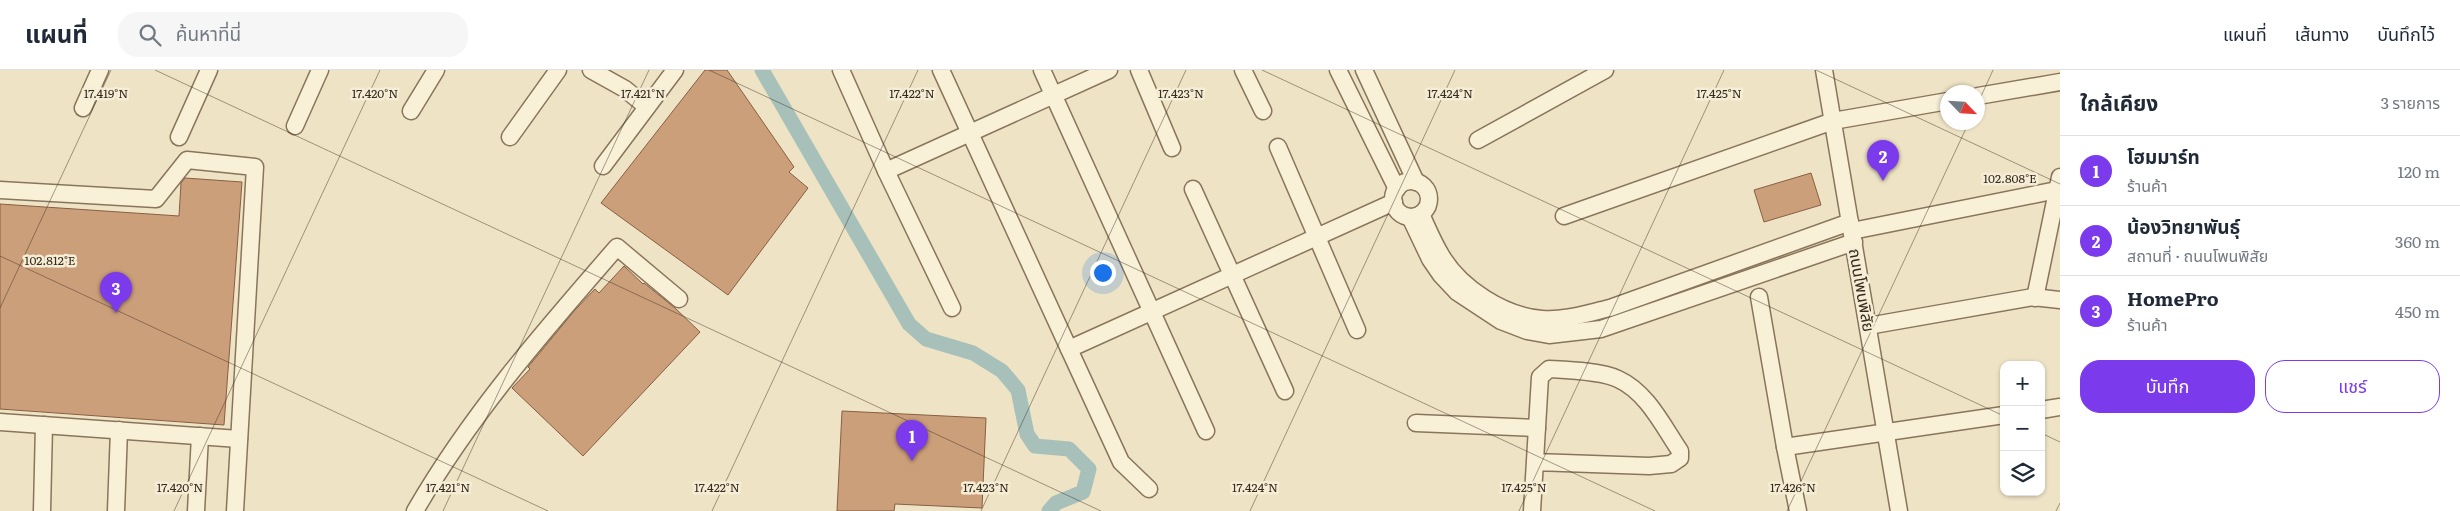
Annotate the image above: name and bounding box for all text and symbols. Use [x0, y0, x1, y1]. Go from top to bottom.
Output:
search box [118, 12, 468, 57]
text: แผนที่ [25, 15, 88, 50]
text: ค้นหาที่นี่ [176, 19, 241, 47]
text: แผนที่ [2223, 20, 2267, 47]
text: เส้นทาง [2295, 20, 2349, 47]
text: บันทึกไว้ [2377, 20, 2435, 47]
icon: search [136, 21, 164, 49]
text: 17.419°N [84, 84, 128, 102]
text: 17.420°N [352, 84, 398, 102]
text: 17.421°N [621, 84, 665, 102]
text: 17.422°N [889, 84, 935, 102]
text: 17.423°N [1158, 84, 1204, 102]
text: 17.424°N [1427, 84, 1473, 102]
text: 17.425°N [1696, 84, 1742, 102]
north arrow [1940, 85, 1985, 130]
text: ใกล้เคียง [2080, 86, 2158, 117]
text: 3 รายการ [2380, 90, 2440, 114]
pin: 2 [1867, 140, 1899, 181]
text: โฮมมาร์ท [2127, 142, 2200, 170]
text: 1 [2093, 159, 2099, 183]
text: 120 m [2397, 159, 2440, 183]
text: 102.808°E [1983, 169, 2037, 187]
text: ร้านค้า [2127, 173, 2167, 197]
text: น้องวิทยาพันธุ์ [2127, 212, 2240, 240]
text: 2 [2092, 229, 2100, 253]
text: 360 m [2395, 229, 2440, 253]
text: สถานที่ · ถนนโพนพิสัย [2127, 243, 2268, 267]
street label: ถนนโพนพิสัย [1844, 246, 1882, 334]
text: 102.812°E [25, 251, 76, 269]
your location [1090, 260, 1116, 286]
pin: 3 [100, 272, 132, 313]
text: HomePro [2127, 284, 2219, 312]
text: 3 [2092, 299, 2100, 323]
text: 450 m [2395, 299, 2440, 323]
text: ร้านค้า [2127, 312, 2167, 336]
button: บันทึก [2080, 360, 2255, 413]
button: แชร์ [2265, 360, 2440, 413]
map controls [2000, 361, 2045, 496]
button: + [2000, 361, 2045, 406]
button: − [2000, 406, 2045, 451]
pin: 1 [896, 420, 928, 461]
button: layers [2000, 451, 2045, 496]
text: 17.420°N [157, 478, 203, 496]
text: 17.421°N [426, 478, 470, 496]
text: 17.422°N [694, 478, 740, 496]
text: 17.423°N [963, 478, 1009, 496]
text: 17.424°N [1232, 478, 1278, 496]
text: 17.425°N [1501, 478, 1547, 496]
text: 17.426°N [1770, 478, 1816, 496]

